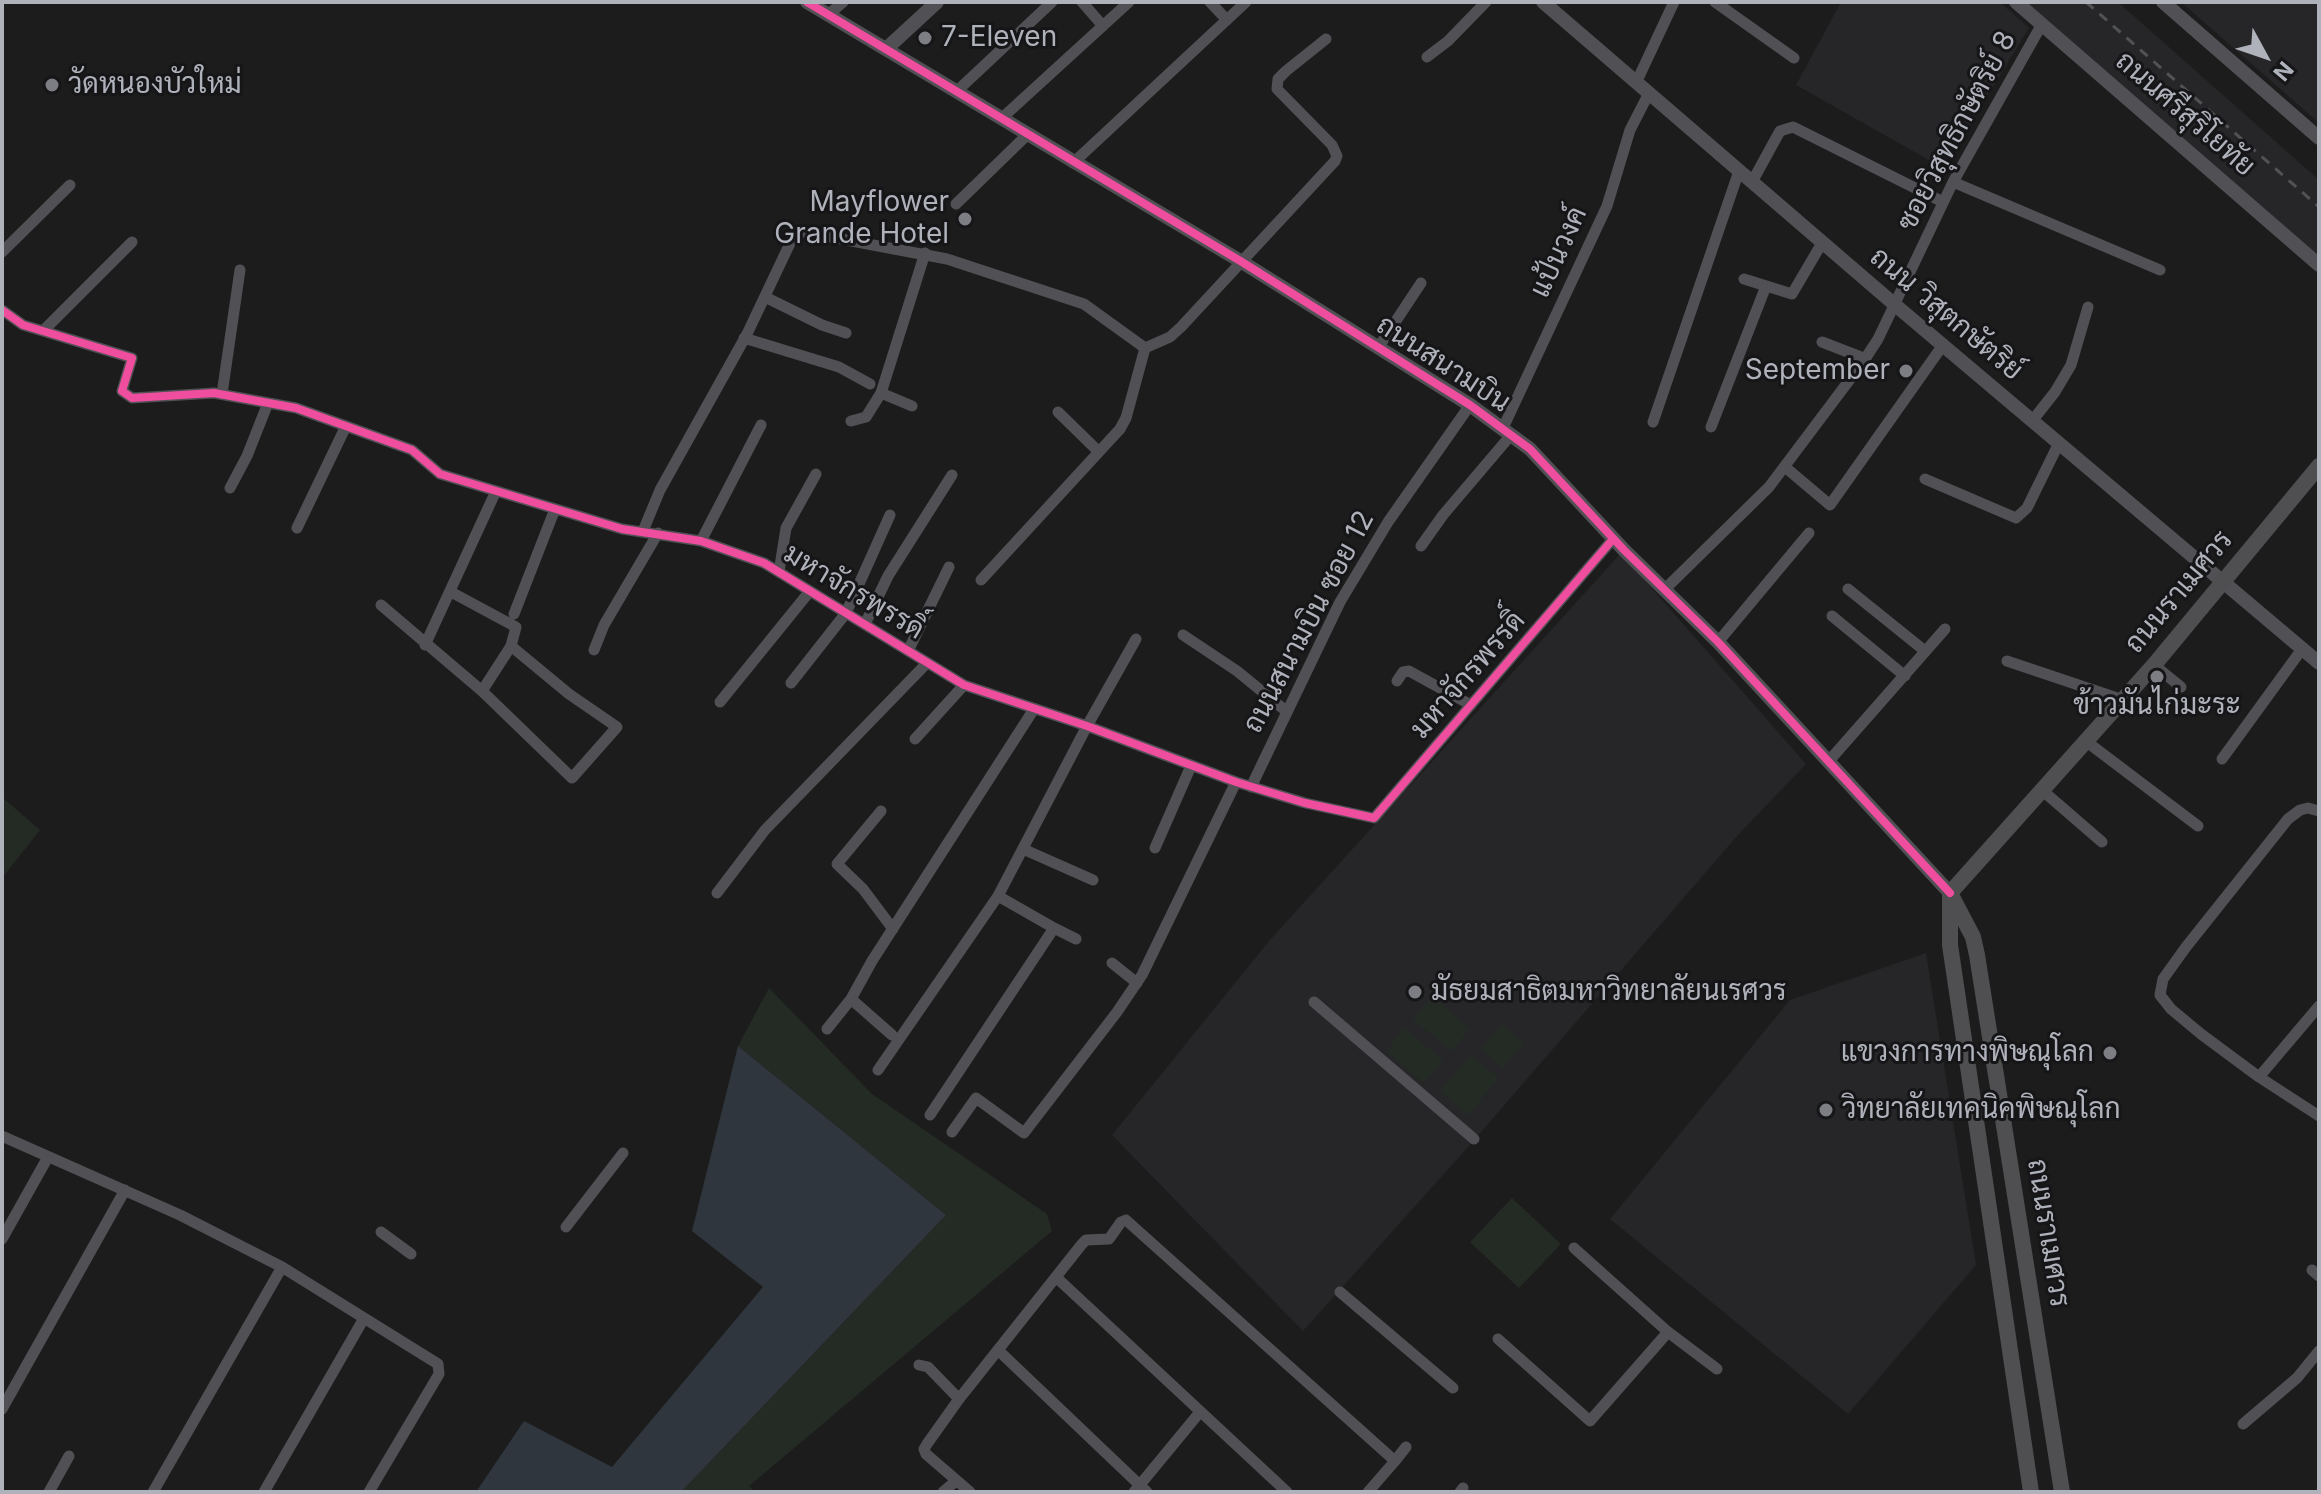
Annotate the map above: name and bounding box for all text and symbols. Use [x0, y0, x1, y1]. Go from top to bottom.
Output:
north arrow [2225, 16, 2305, 96]
place label: 7-Eleven [941, 21, 1057, 55]
street label: ซอยวิสุทธิกษัตริย์ 8 [1890, 26, 2024, 236]
marker: 7-Eleven [916, 29, 934, 47]
street label: ถนนศรีสุริโยทัย [2109, 45, 2261, 183]
text: N [2268, 57, 2299, 86]
place label: วัดหนองบัวใหม่ [68, 68, 242, 102]
marker: วัดหนองบัวใหม่ [43, 76, 61, 94]
place label: Mayflower Grande Hotel [774, 186, 949, 252]
street label: แป้นวงค์ [1523, 201, 1595, 303]
marker: Mayflower Grande Hotel [956, 210, 974, 228]
street label: ถนน วิสุตกษัตริย์ [1863, 240, 2029, 388]
street label: ถนนสนามบิน [1370, 308, 1516, 420]
place label: September [1745, 354, 1890, 388]
marker: September [1897, 362, 1915, 380]
street label: ถนนสนามบิน ซอย 12 [1236, 505, 1382, 739]
street label: ถนนราเมศวร [2118, 524, 2240, 660]
street label: มหาจักรพรรดิ์ [778, 537, 930, 647]
street label: มหาจักรพรรดิ์ [1404, 604, 1532, 746]
marker: ข้าวมันไก่มะระ [2148, 668, 2166, 686]
place label: ข้าวมันไก่มะระ [2073, 689, 2241, 723]
place label: มัธยมสาธิตมหาวิทยาลัยนเรศวร [1431, 975, 1787, 1009]
marker: มัธยมสาธิตมหาวิทยาลัยนเรศวร [1406, 983, 1424, 1001]
place label: แขวงการทางพิษณุโลก [1841, 1036, 2094, 1070]
marker: แขวงการทางพิษณุโลก [2101, 1044, 2119, 1062]
place label: วิทยาลัยเทคนิคพิษณุโลก [1842, 1093, 2121, 1127]
marker: วิทยาลัยเทคนิคพิษณุโลก [1817, 1101, 1835, 1119]
street label: ถนนราเมศวร [2020, 1156, 2076, 1310]

